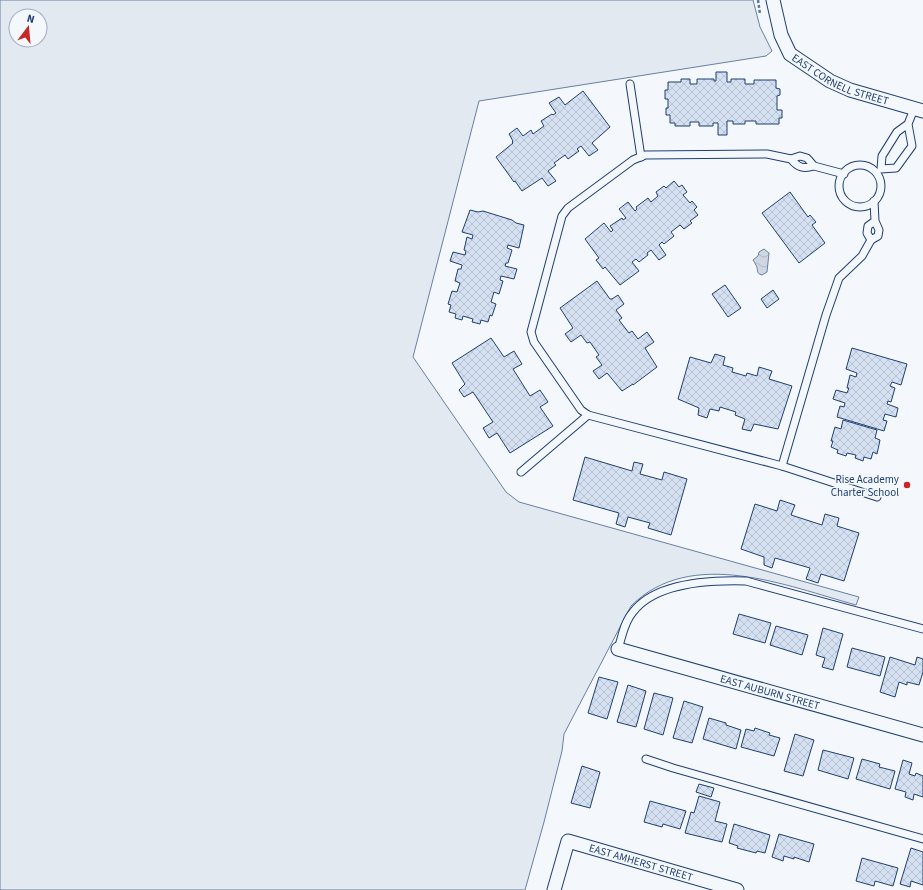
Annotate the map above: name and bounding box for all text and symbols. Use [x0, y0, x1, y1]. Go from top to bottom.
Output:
north arrow [8, 8, 48, 48]
text: N [25, 11, 36, 27]
street label: EAST CORNELL STREET [789, 50, 891, 108]
place label: Rise Academy Charter School [831, 472, 899, 500]
marker: Rise Academy Charter School [902, 480, 912, 490]
street label: EAST AUBURN STREET [718, 671, 822, 713]
street label: EAST AMHERST STREET [587, 840, 695, 884]

